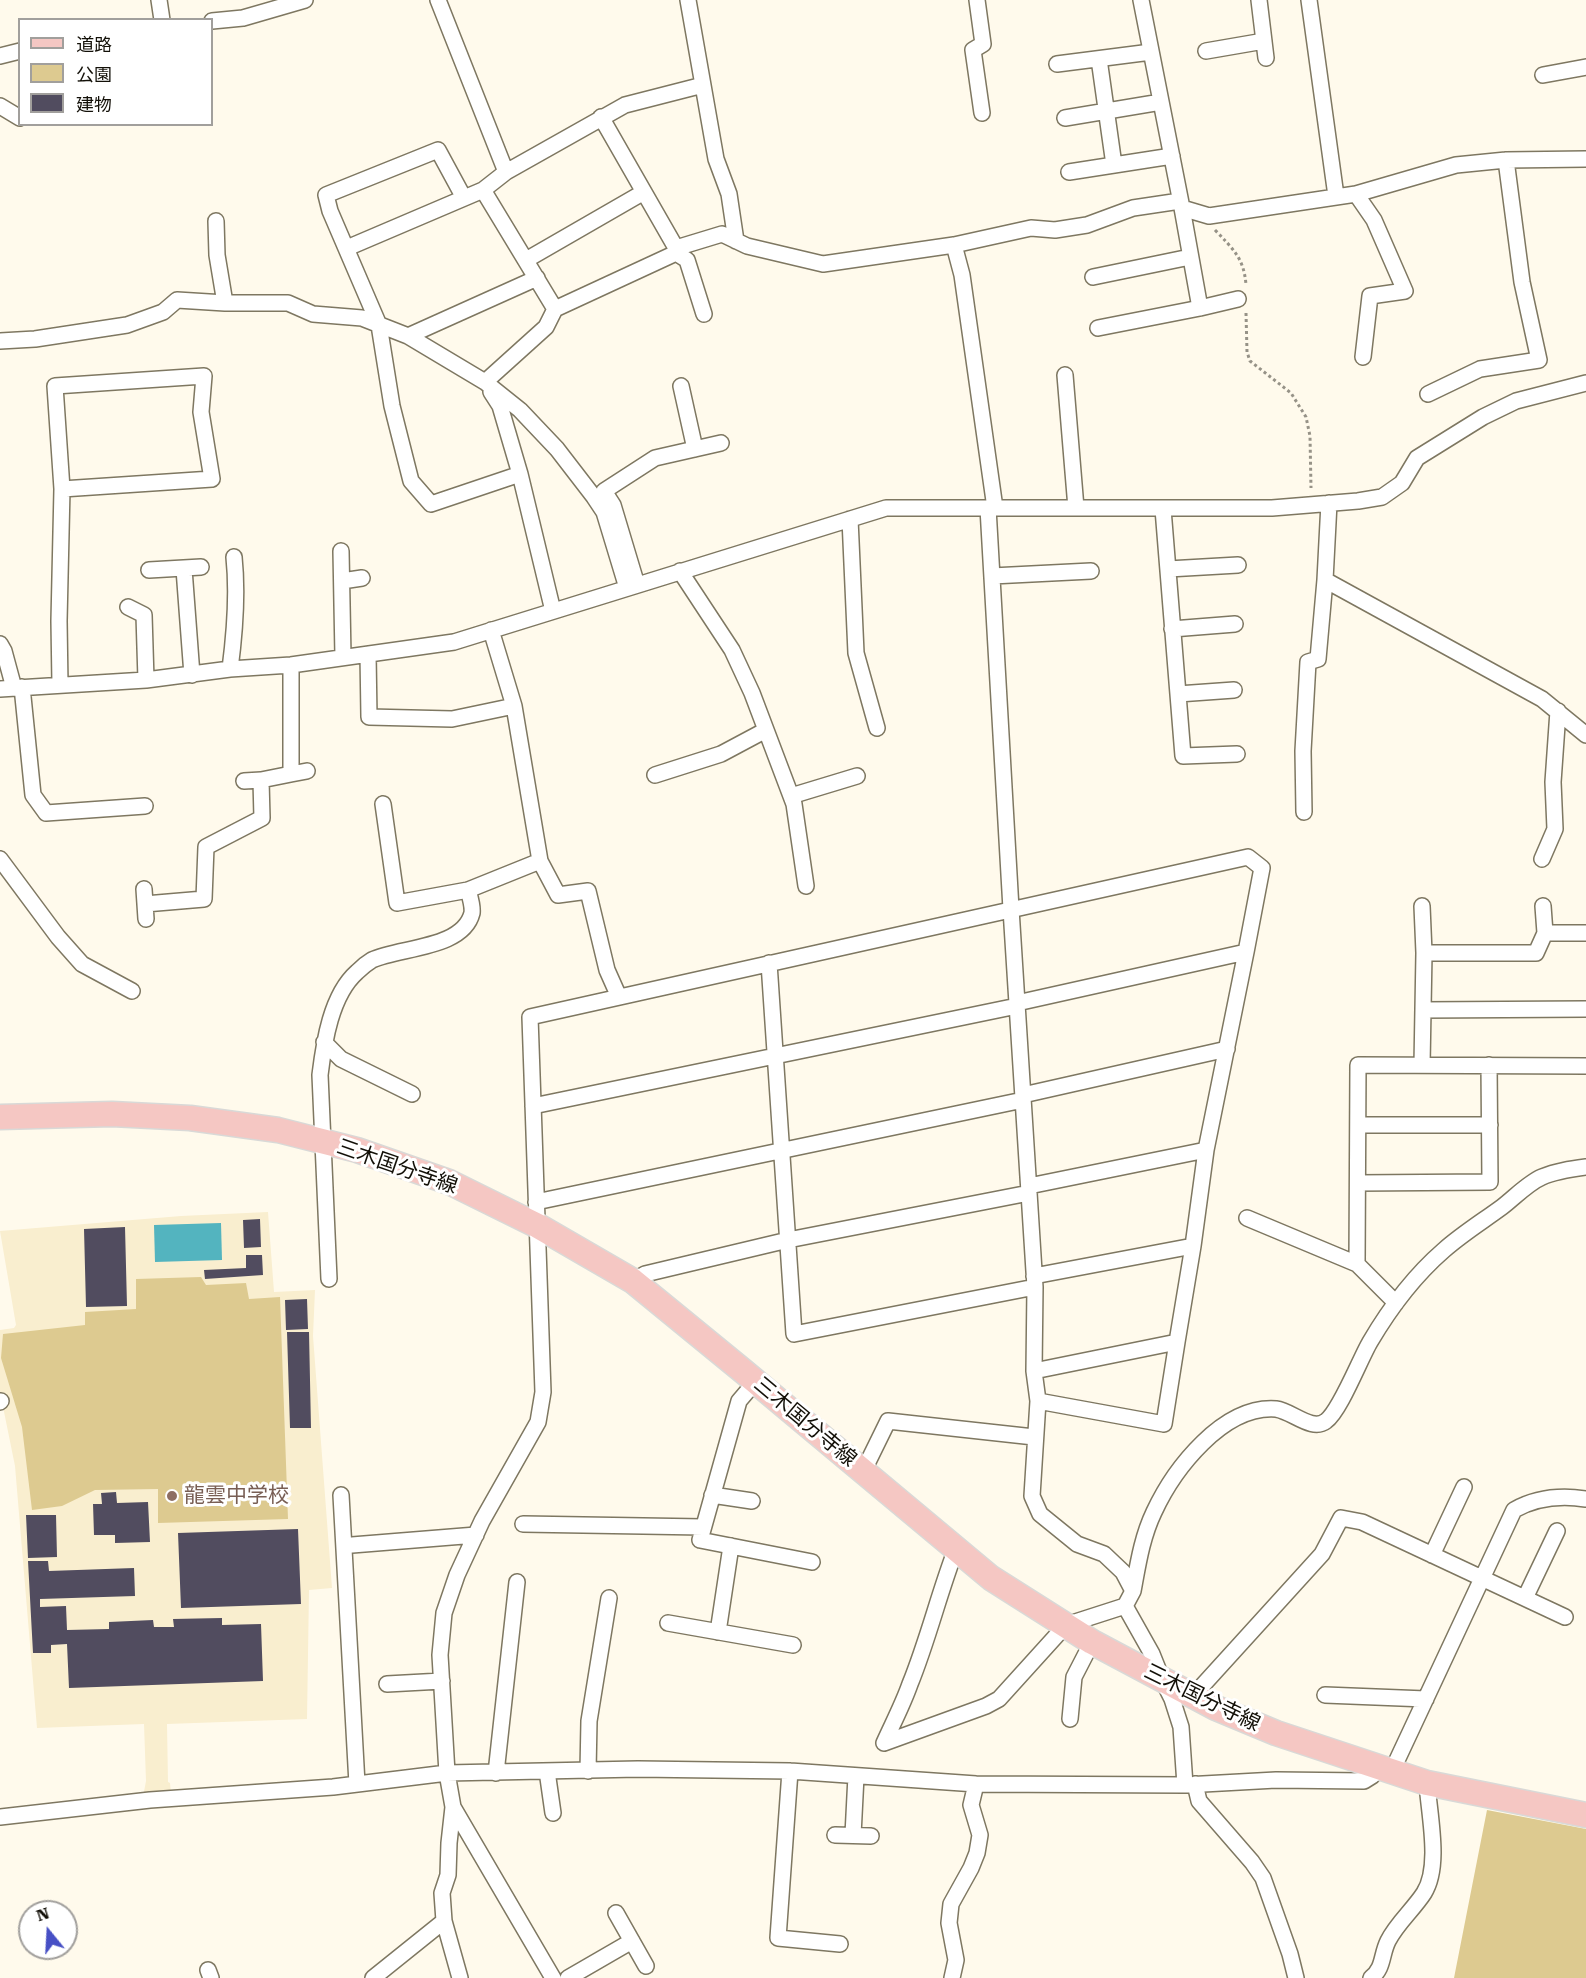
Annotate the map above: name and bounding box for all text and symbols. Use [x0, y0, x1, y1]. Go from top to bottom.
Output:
legend [18, 18, 213, 126]
text: 道路 [76, 34, 112, 55]
text: 公園 [76, 64, 112, 85]
text: 建物 [76, 94, 112, 115]
street label: 三木国分寺線 [333, 1135, 461, 1199]
street label: 三木国分寺線 [749, 1372, 861, 1472]
place label: 龍雲中学校 [184, 1483, 289, 1509]
marker: 龍雲中学校 [165, 1489, 179, 1503]
street label: 三木国分寺線 [1140, 1659, 1264, 1737]
north arrow [18, 1900, 78, 1960]
text: N [34, 1903, 52, 1925]

